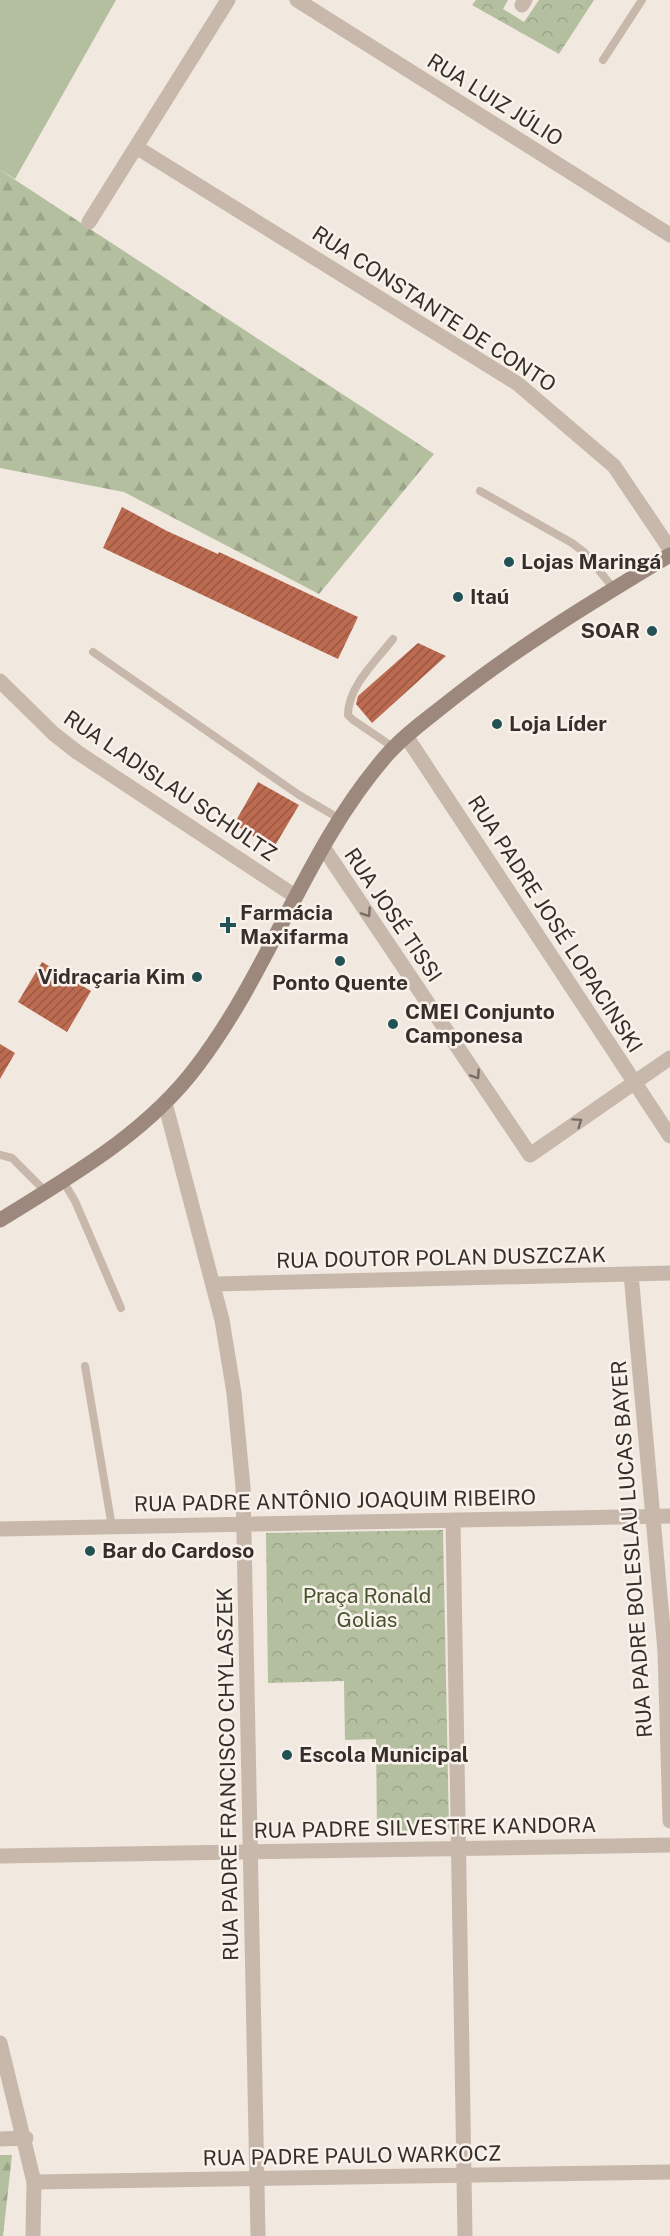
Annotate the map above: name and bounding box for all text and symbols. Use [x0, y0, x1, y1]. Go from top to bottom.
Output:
street label: RUA LUIZ JÚLIO [423, 48, 568, 151]
street label: RUA CONSTANTE DE CONTO [308, 220, 561, 397]
place label: Lojas Maringá [521, 549, 661, 574]
marker: Lojas Maringá [502, 555, 516, 569]
place label: Itaú [470, 584, 509, 609]
marker: Itaú [451, 590, 465, 604]
place label: SOAR [580, 618, 640, 643]
marker: SOAR [645, 624, 659, 638]
street label: RUA LADISLAU SCHULTZ [59, 705, 281, 866]
place label: Loja Líder [509, 711, 607, 736]
marker: Loja Líder [490, 717, 504, 731]
street label: RUA PADRE JOSÉ LOPACINSKI [463, 791, 648, 1057]
street label: RUA JOSÉ TISSI [339, 843, 447, 986]
place label: Farmácia Maxifarma [240, 900, 349, 949]
one-way arrow [360, 906, 371, 917]
marker: Farmácia Maxifarma [221, 918, 235, 932]
marker: Ponto Quente [333, 954, 347, 968]
place label: Vidraçaria Kim [38, 964, 185, 989]
marker: Vidraçaria Kim [190, 970, 204, 984]
place label: Ponto Quente [272, 970, 408, 995]
place label: CMEI Conjunto Camponesa [405, 999, 555, 1048]
marker: CMEI Conjunto Camponesa [386, 1017, 400, 1031]
one-way arrow [469, 1068, 480, 1079]
one-way arrow [571, 1118, 582, 1129]
street label: RUA DOUTOR POLAN DUSZCZAK [276, 1242, 606, 1273]
street label: RUA PADRE BOLESLAU LUCAS BAYER [606, 1359, 657, 1739]
street label: RUA PADRE ANTÔNIO JOAQUIM RIBEIRO [134, 1484, 536, 1517]
place label: Bar do Cardoso [102, 1538, 254, 1563]
marker: Bar do Cardoso [83, 1544, 97, 1558]
park label: Praça Ronald Golias [303, 1583, 431, 1632]
street label: RUA PADRE FRANCISCO CHYLASZEK [212, 1587, 243, 1961]
place label: Escola Municipal [299, 1742, 469, 1767]
marker: Escola Municipal [280, 1748, 294, 1762]
street label: RUA PADRE SILVESTRE KANDORA [253, 1812, 597, 1843]
street label: RUA PADRE PAULO WARKOCZ [203, 2140, 501, 2171]

